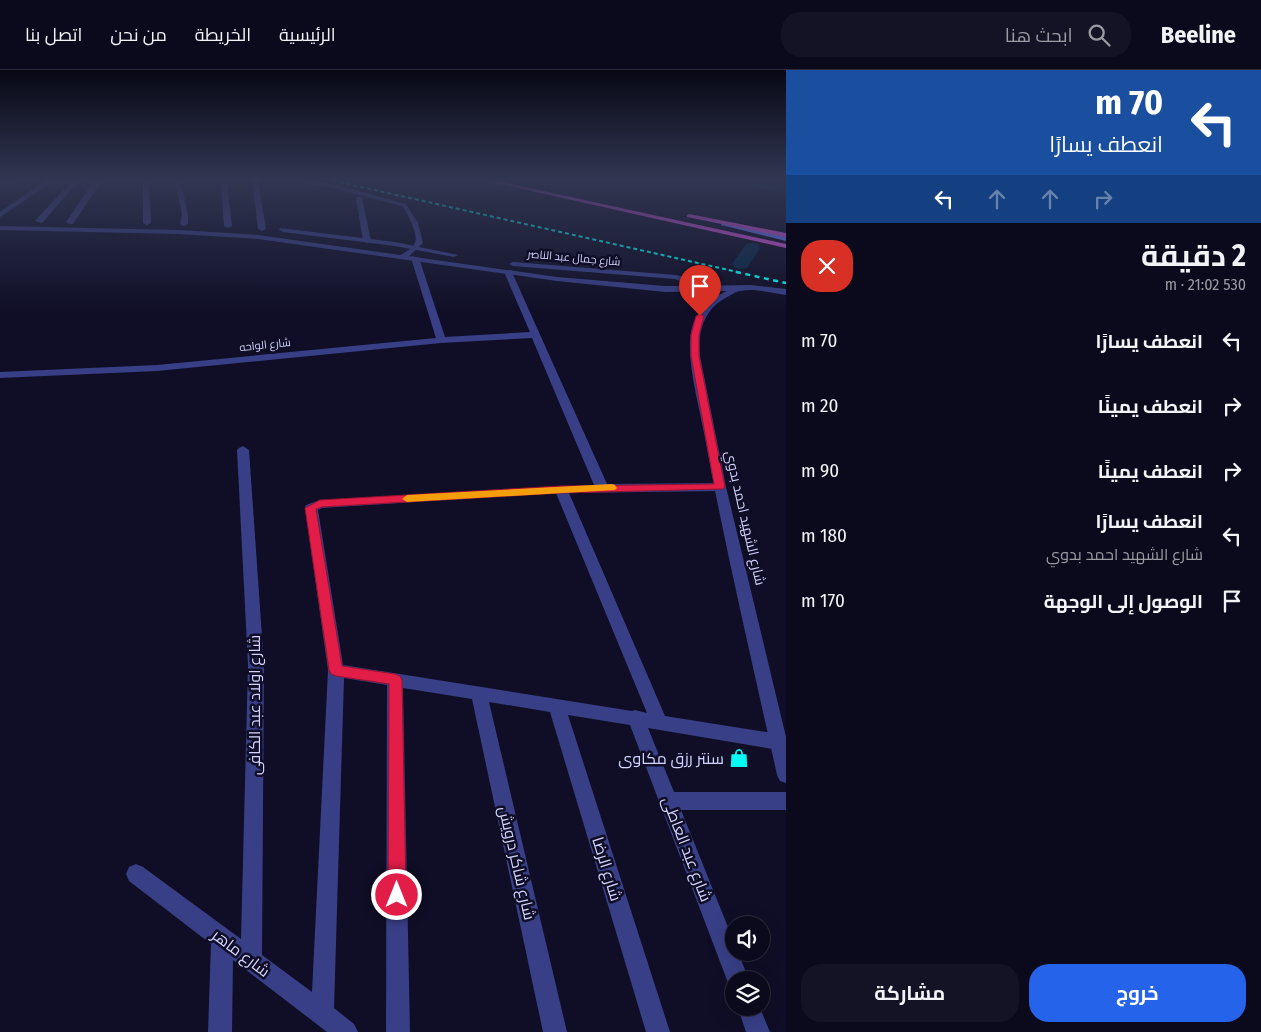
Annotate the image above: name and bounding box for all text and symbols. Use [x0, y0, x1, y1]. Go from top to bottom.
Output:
search box [781, 12, 1131, 57]
icon: search [1085, 21, 1113, 49]
text: Beeline [1161, 21, 1236, 49]
text: اتصل بنا [25, 24, 82, 46]
text: من نحن [110, 24, 167, 46]
text: الخريطة [195, 24, 251, 46]
text: الرئيسية [279, 24, 336, 46]
text: ابحث هنا [1005, 24, 1073, 47]
text: 70 m [1095, 81, 1163, 123]
icon: left [1181, 90, 1246, 155]
text: انعطف يسارًا [1049, 131, 1163, 158]
icon: left [930, 185, 958, 213]
icon: ahead [983, 185, 1011, 213]
icon: ahead [1036, 185, 1064, 213]
icon: right [1089, 185, 1117, 213]
text: 2 دقيقة [1141, 238, 1246, 274]
button: close [801, 240, 853, 292]
street label: شارع جمال عبد الناصر [526, 247, 621, 270]
pin [679, 265, 721, 316]
icon: arrive [686, 272, 714, 300]
text: 530 m · 21:02 [1165, 275, 1246, 294]
icon: left [1218, 327, 1246, 355]
text: 70 m [801, 329, 837, 352]
text: انعطف يسارًا [1095, 330, 1203, 353]
street label: شارع الواحه [239, 336, 291, 355]
icon: right [1218, 392, 1246, 420]
text: 20 m [801, 394, 838, 417]
text: انعطف يمينًا [1098, 395, 1203, 418]
street label: شارع الشهيد احمد بدوي [718, 449, 769, 588]
icon: right [1218, 457, 1246, 485]
text: 90 m [801, 459, 839, 482]
text: انعطف يمينًا [1098, 460, 1203, 483]
text: انعطف يسارًا [1095, 510, 1203, 533]
icon: left [1218, 522, 1246, 550]
text: 180 m [801, 524, 847, 547]
text: شارع الشهيد احمد بدوي [1046, 545, 1203, 564]
icon: arrive [1218, 587, 1246, 615]
text: 170 m [801, 589, 845, 612]
text: الوصول إلى الوجهة [1044, 590, 1203, 613]
street label: شارع اولاد عبد الكافى [245, 635, 266, 775]
shop icon: سنتر رزق مكاوى [728, 747, 750, 769]
place label: سنتر رزق مكاوى [618, 749, 724, 769]
street label: شارع عبد العاطى [656, 794, 716, 905]
street label: شارع شاكر درويش [493, 804, 539, 922]
street label: شارع الرضا [586, 835, 626, 904]
position arrow [370, 868, 422, 920]
map controls [725, 916, 770, 1016]
button: sound [725, 916, 770, 961]
street label: شارع ماهر [206, 925, 274, 982]
button: مشاركة [801, 964, 1019, 1022]
button: خروج [1029, 964, 1246, 1022]
button: layers [725, 971, 770, 1016]

